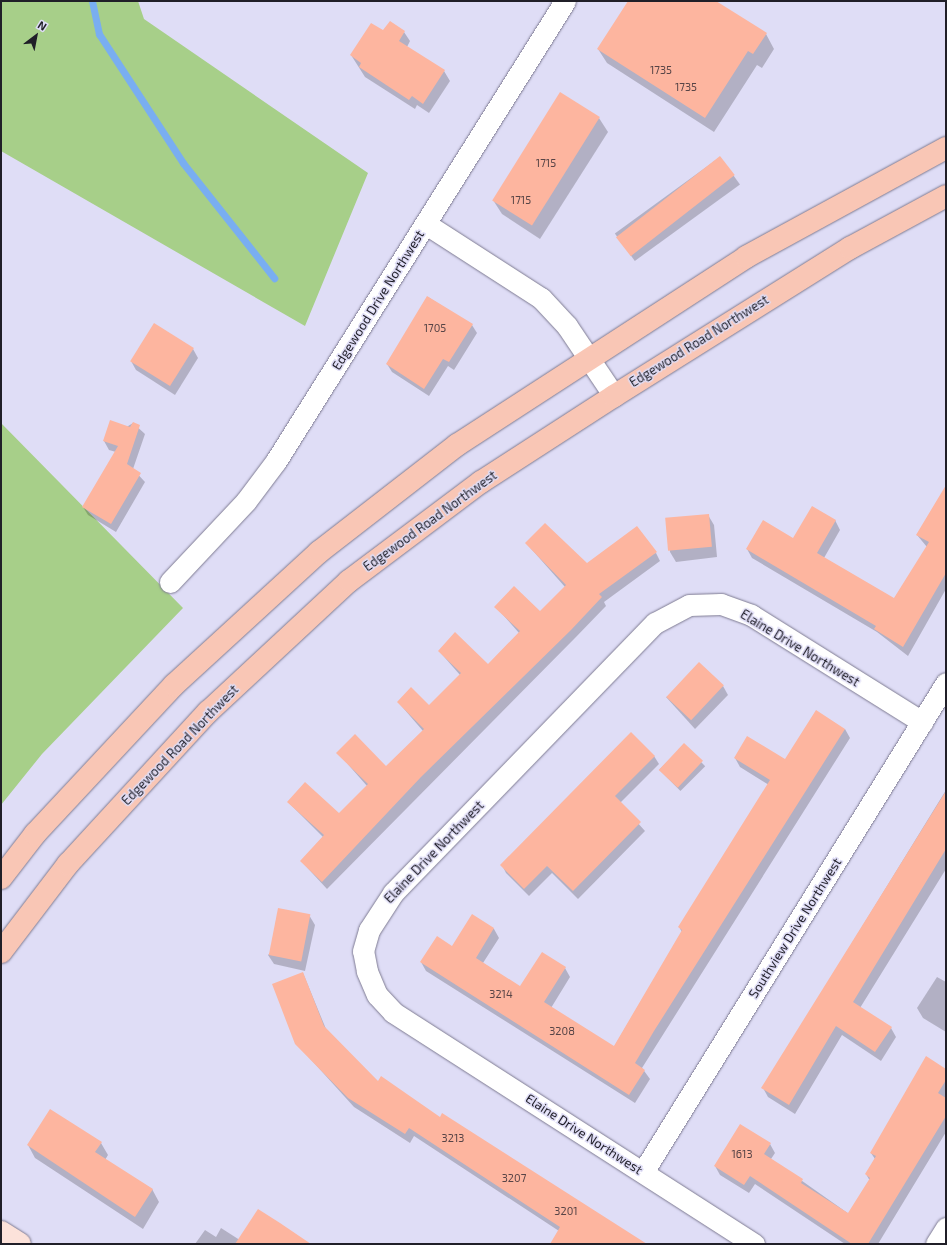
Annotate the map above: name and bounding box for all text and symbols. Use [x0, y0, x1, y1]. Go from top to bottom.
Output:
north arrow [16, 16, 56, 56]
text: N [36, 18, 49, 33]
house number: 1735 [650, 63, 672, 77]
house number: 1735 [675, 80, 697, 94]
house number: 1715 [536, 156, 556, 170]
house number: 1715 [511, 193, 531, 207]
street label: Edgewood Drive Northwest [328, 227, 428, 373]
street label: Edgewood Road Northwest [627, 292, 771, 390]
house number: 1705 [424, 321, 446, 335]
street label: Edgewood Road Northwest [360, 467, 500, 575]
street label: Elaine Drive Northwest [738, 606, 862, 690]
street label: Edgewood Road Northwest [118, 682, 242, 808]
street label: Elaine Drive Northwest [381, 798, 487, 906]
street label: Southview Drive Northwest [745, 855, 845, 1001]
house number: 3214 [489, 987, 513, 1001]
house number: 3208 [549, 1024, 575, 1038]
street label: Elaine Drive Northwest [523, 1090, 645, 1178]
house number: 3213 [442, 1131, 464, 1145]
house number: 1613 [731, 1147, 753, 1161]
house number: 3207 [502, 1171, 526, 1185]
house number: 3201 [554, 1204, 578, 1218]

